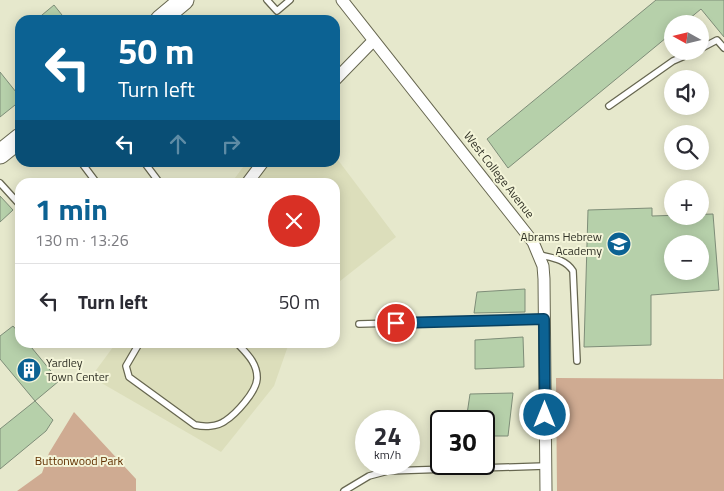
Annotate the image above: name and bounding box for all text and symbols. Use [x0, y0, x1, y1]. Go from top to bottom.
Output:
north arrow [664, 15, 709, 60]
map controls [664, 15, 709, 280]
text: 50 m [118, 24, 194, 78]
icon: left [35, 35, 100, 100]
button: sound [664, 70, 709, 115]
text: Turn left [118, 72, 195, 106]
button: search [664, 125, 709, 170]
street label: West College Avenue [459, 127, 539, 222]
icon: left [111, 130, 139, 158]
icon: ahead [164, 130, 192, 158]
icon: right [217, 130, 245, 158]
button: + [664, 180, 709, 225]
text: 1 min [35, 186, 108, 232]
button: close [268, 195, 320, 247]
place label: Abrams Hebrew Academy [521, 227, 602, 260]
text: 130 m · 13:26 [35, 228, 129, 252]
school or university icon: Abrams Hebrew Academy [606, 231, 632, 257]
button: − [664, 235, 709, 280]
icon: left [35, 287, 63, 315]
text: Turn left [78, 287, 148, 316]
text: 50 m [279, 287, 320, 316]
pin [375, 302, 417, 344]
icon: arrive [382, 309, 410, 337]
place label: Yardley Town Center [46, 353, 109, 386]
building icon: Yardley Town Center [16, 357, 42, 383]
position arrow [518, 388, 570, 440]
speed limit sign: 30 [430, 410, 495, 475]
text: 24 [373, 417, 402, 455]
text: km/h [374, 445, 401, 464]
park label: Buttonwood Park [35, 451, 124, 470]

